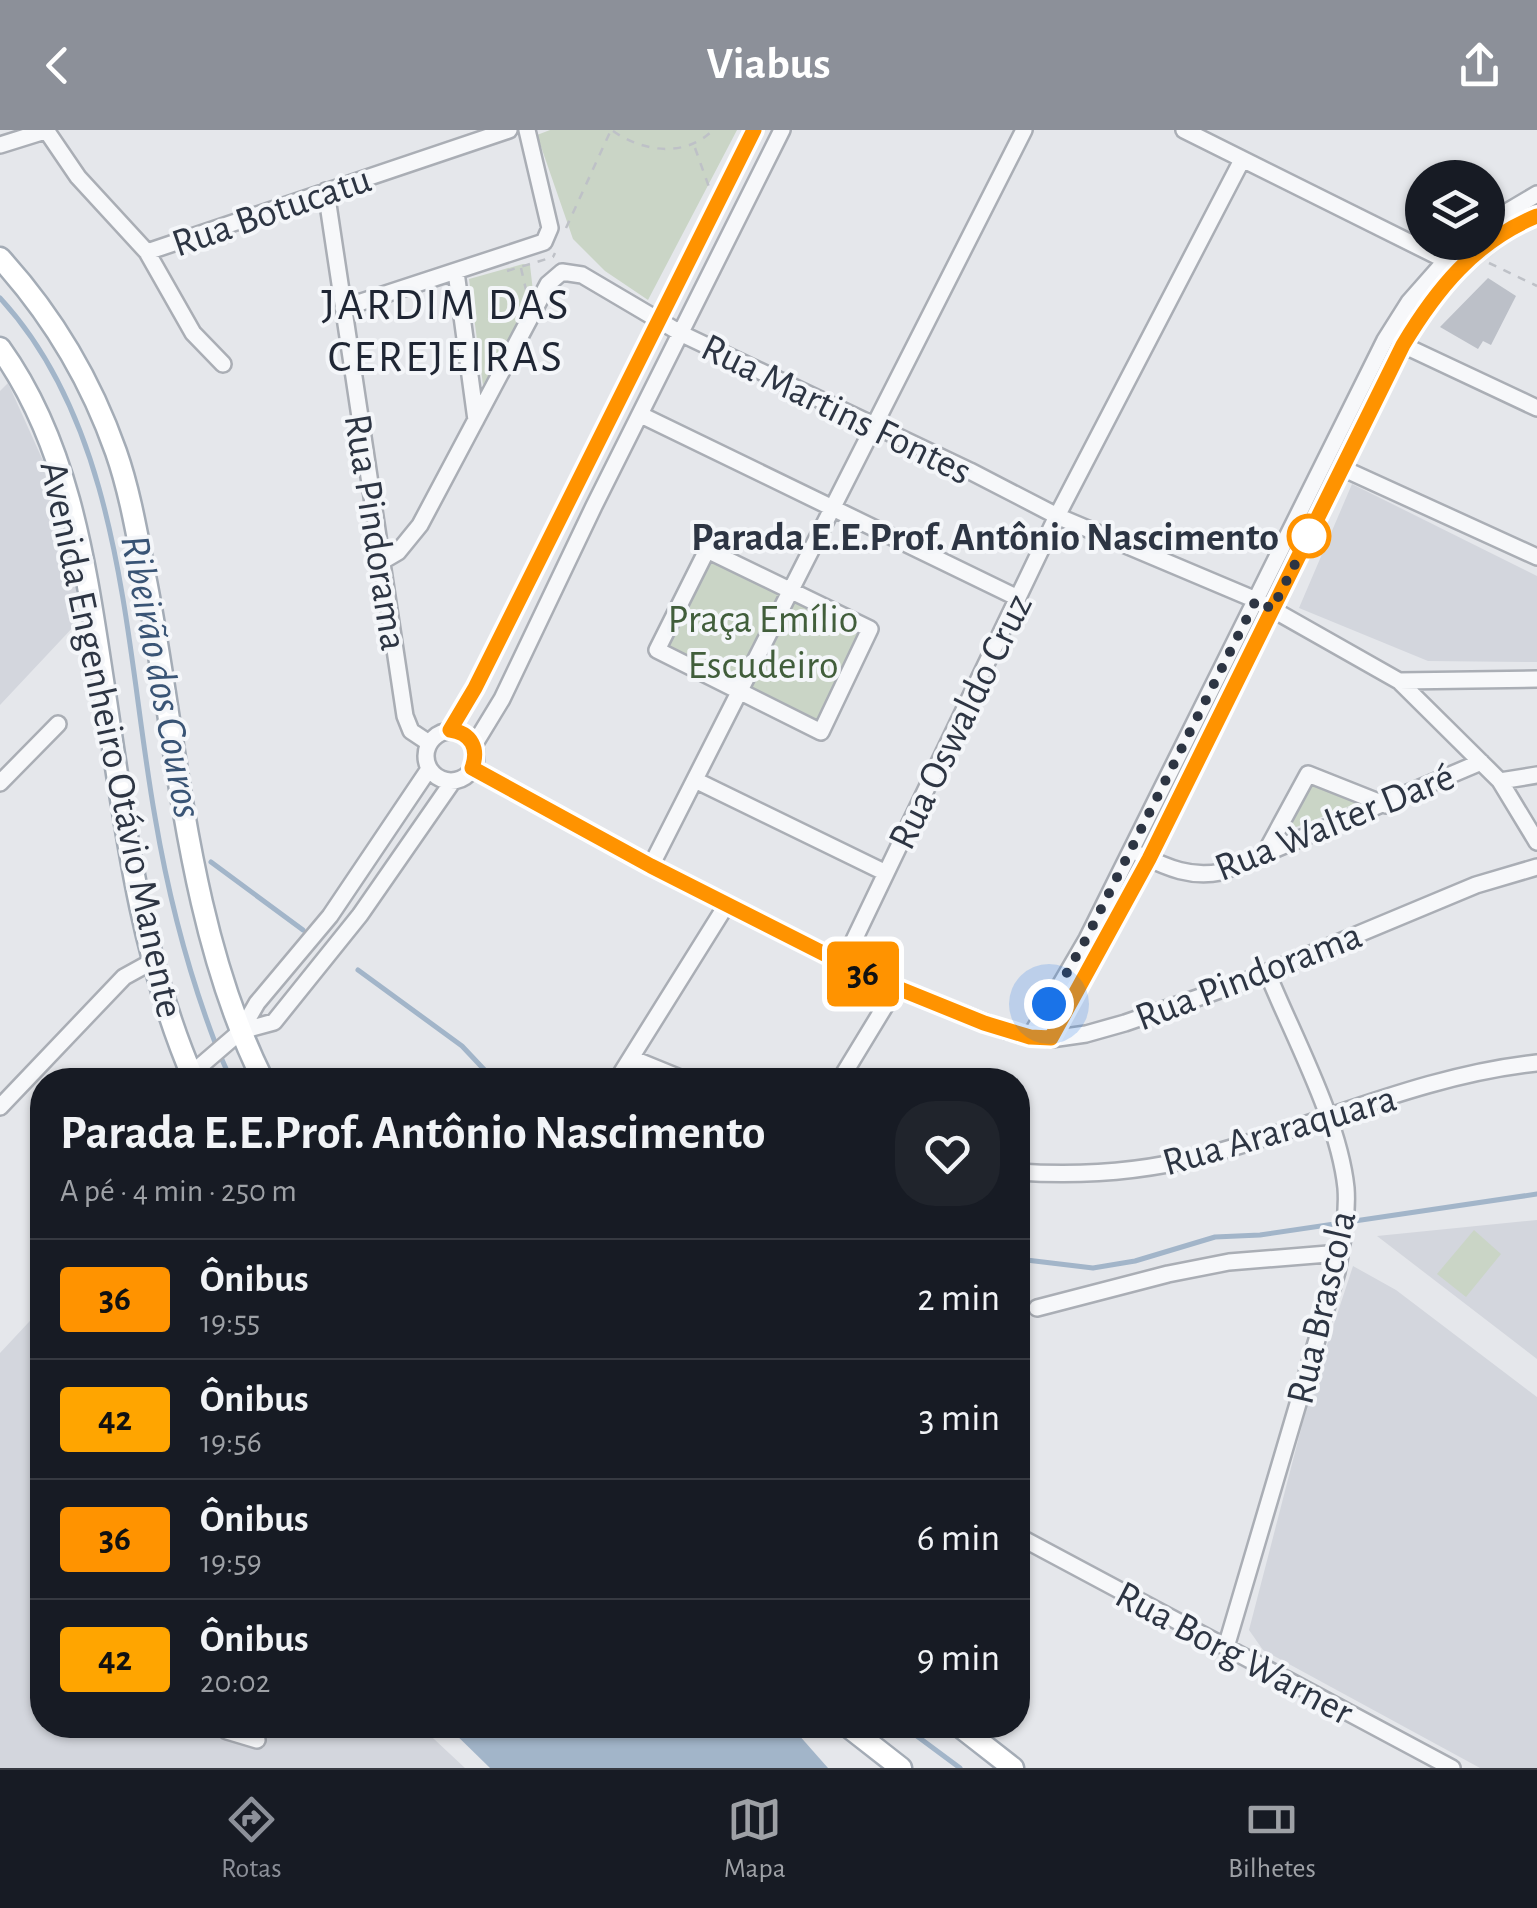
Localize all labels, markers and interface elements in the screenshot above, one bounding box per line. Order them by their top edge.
icon: back [30,38,85,93]
icon: share [1452,38,1507,93]
text: Viabus [706,42,831,87]
street label: Rua Botucatu [167,159,376,265]
map controls [1405,160,1505,260]
button: layers [1405,160,1505,260]
district label: JARDIM DAS CEREJEIRAS [321,283,571,380]
street label: Rua Martins Fontes [695,327,977,492]
street label: Rua Pindorama [337,411,413,653]
street label: Avenida Engenheiro Otávio Manente [32,457,190,1021]
marker: Parada E.E.Prof. Antônio Nascimento [1288,515,1330,557]
place label: Parada E.E.Prof. Antônio Nascimento [691,518,1279,558]
water label: Ribeirão dos Couros [113,532,209,821]
street label: Rua Oswaldo Cruz [882,588,1040,856]
park label: Praça Emílio Escudeiro [667,600,859,686]
street label: Rua Walter Daré [1209,757,1460,889]
street label: Rua Pindorama [1130,915,1367,1038]
line badge: 36 [818,942,908,1006]
text: 36 [847,957,879,992]
your location [1024,979,1074,1029]
street label: Rua Araraquara [1158,1078,1401,1183]
button: heart [895,1101,1000,1206]
text: Parada E.E.Prof. Antônio Nascimento [60,1110,766,1158]
text: A pé · 4 min · 250 m [60,1175,297,1207]
street label: Rua Brascola [1280,1207,1364,1408]
text: Ônibus [200,1261,309,1299]
text: 2 min [917,1280,1000,1318]
text: 36 [99,1282,131,1317]
text: 19:55 [200,1306,260,1338]
text: Ônibus [200,1381,309,1419]
text: 3 min [919,1400,1000,1438]
text: 42 [98,1402,132,1437]
text: 19:56 [200,1426,262,1458]
text: Ônibus [200,1501,309,1539]
text: 6 min [917,1520,1000,1558]
text: 36 [99,1522,131,1557]
text: 19:59 [200,1546,262,1578]
street label: Rua Borg Warner [1109,1574,1360,1733]
text: Ônibus [200,1621,309,1659]
text: 9 min [917,1640,1000,1678]
text: 42 [98,1642,132,1677]
text: 20:02 [200,1666,270,1698]
tab: Rotas [221,1792,282,1886]
tab: Mapa [724,1792,786,1886]
tab: Bilhetes [1228,1792,1316,1886]

